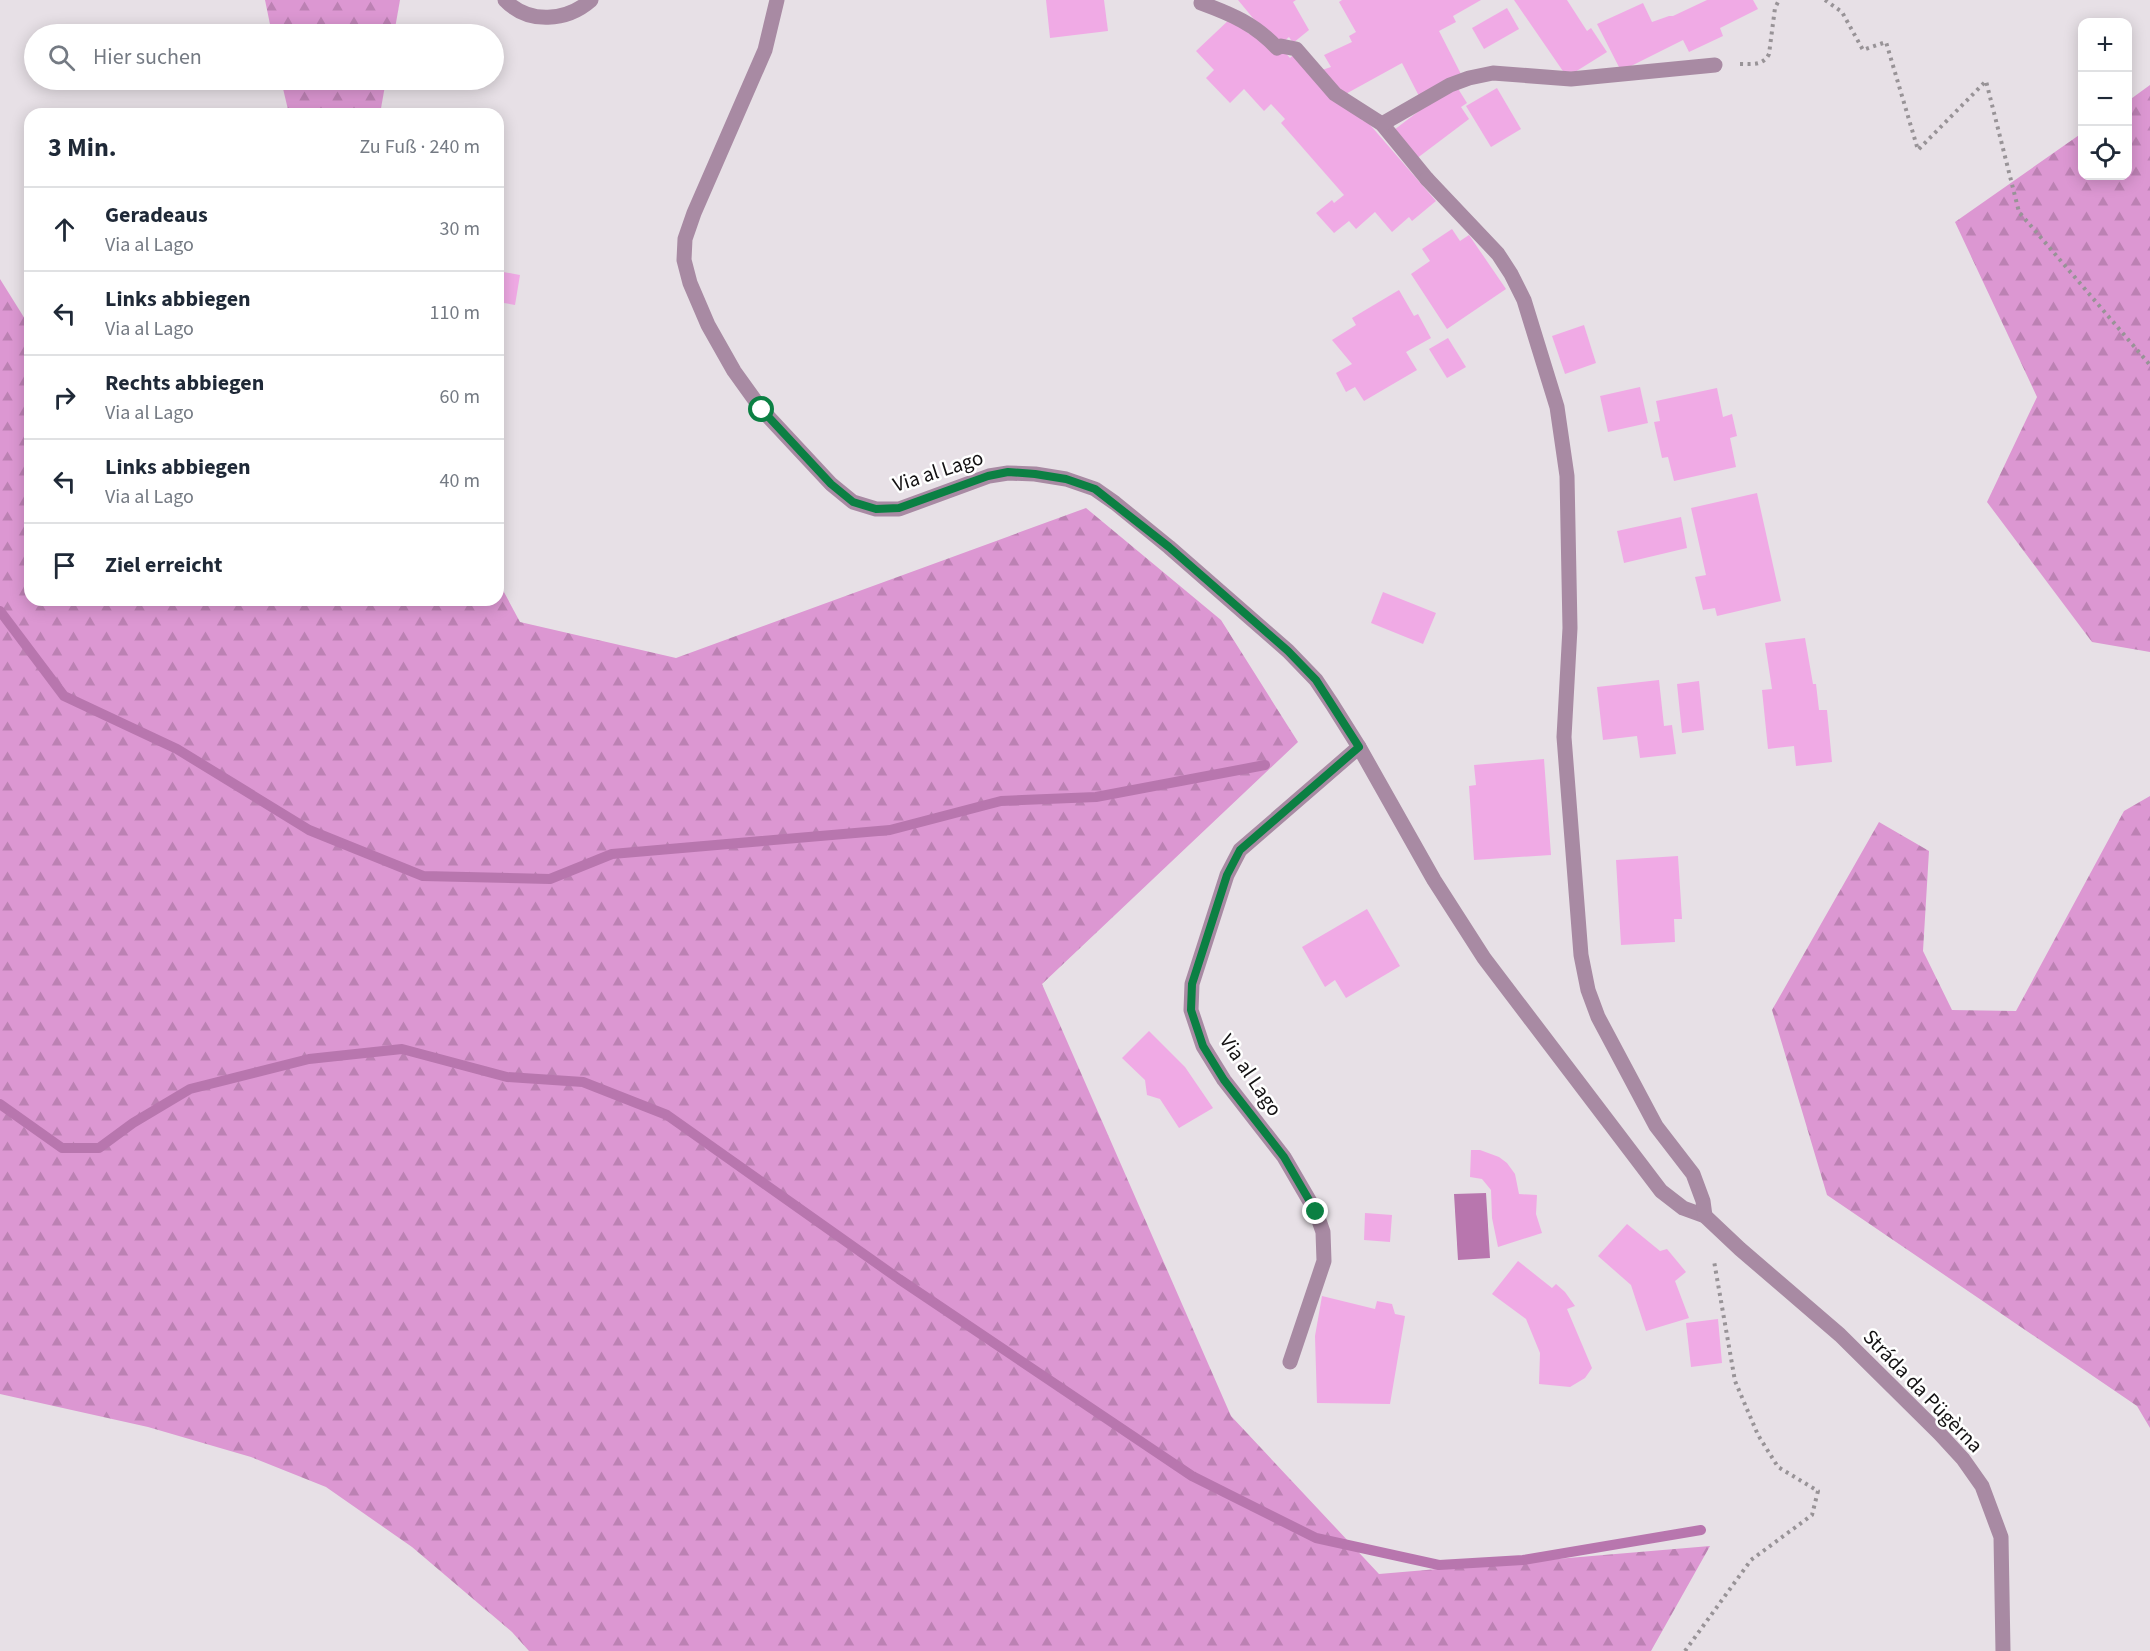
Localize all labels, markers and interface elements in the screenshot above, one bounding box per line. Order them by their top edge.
map controls [2078,18,2132,180]
button: + [2078,18,2132,72]
search box [24,24,504,90]
icon: search [45,41,78,74]
text: Hier suchen [93,41,202,73]
button: − [2078,72,2132,126]
button: locate [2078,126,2132,180]
text: 3 Min. [48,129,117,166]
text: Zu Fuß · 240 m [359,133,480,161]
text: Geradeaus [105,199,208,231]
icon: ahead [48,213,81,246]
text: 30 m [440,215,480,243]
text: Via al Lago [105,231,194,259]
text: Links abbiegen [105,283,251,315]
icon: left [48,297,81,330]
text: 110 m [430,299,480,327]
text: Via al Lago [105,315,194,343]
text: Rechts abbiegen [105,367,264,399]
icon: right [48,381,81,414]
text: 60 m [440,383,480,411]
route start [748,396,774,422]
text: Via al Lago [105,399,194,427]
street label: Via al Lago [889,442,987,500]
text: Links abbiegen [105,451,251,483]
icon: left [48,465,81,498]
text: 40 m [440,467,480,495]
text: Via al Lago [105,483,194,511]
icon: arrive [48,549,81,582]
text: Ziel erreicht [105,549,223,581]
street label: Via al Lago [1212,1028,1290,1122]
route end [1302,1198,1328,1224]
street label: Stráda da Pügèrna [1856,1323,1990,1459]

